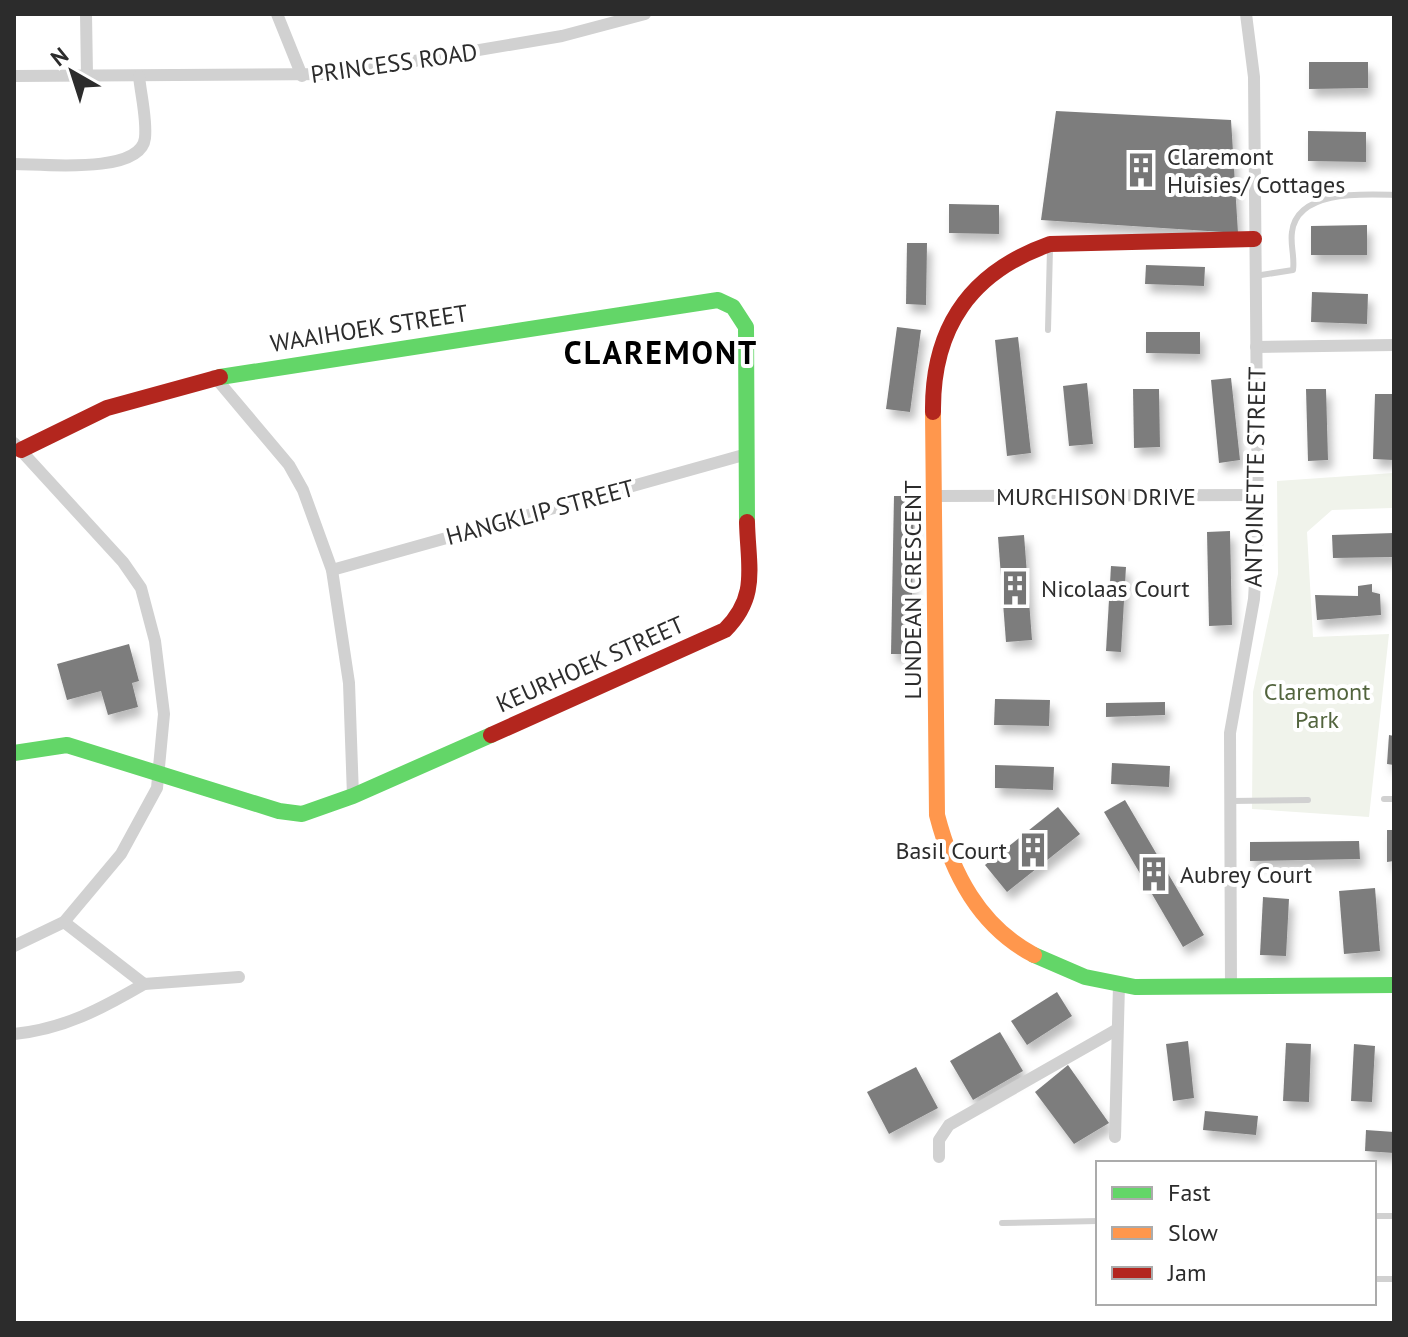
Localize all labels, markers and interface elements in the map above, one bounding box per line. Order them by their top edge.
north arrow [32,32,112,112]
street label: PRINCESS ROAD [309,36,479,90]
text: N [45,41,74,72]
place label: Claremont Huisies/ Cottages [1167,141,1345,200]
building icon: Claremont Huisies/ Cottages [1122,151,1160,189]
street label: WAAIHOEK STREET [268,297,470,359]
district label: CLAREMONT [564,331,758,373]
street label: ANTOINETTE STREET [1238,366,1272,588]
street label: HANGKLIP STREET [443,472,637,552]
street label: LUNDEAN CRESCENT [897,481,928,700]
street label: MURCHISON DRIVE [996,481,1196,512]
building icon: Nicolaas Court [996,569,1034,607]
place label: Nicolaas Court [1041,573,1190,604]
street label: KEURHOEK STREET [491,609,689,719]
park label: Claremont Park [1264,676,1370,735]
building icon: Basil Court [1014,831,1052,869]
place label: Basil Court [895,835,1007,866]
building icon: Aubrey Court [1135,855,1173,893]
place label: Aubrey Court [1180,859,1312,890]
legend [1096,1161,1376,1305]
text: Fast [1168,1177,1211,1208]
text: Slow [1168,1217,1218,1248]
text: Jam [1167,1257,1206,1288]

